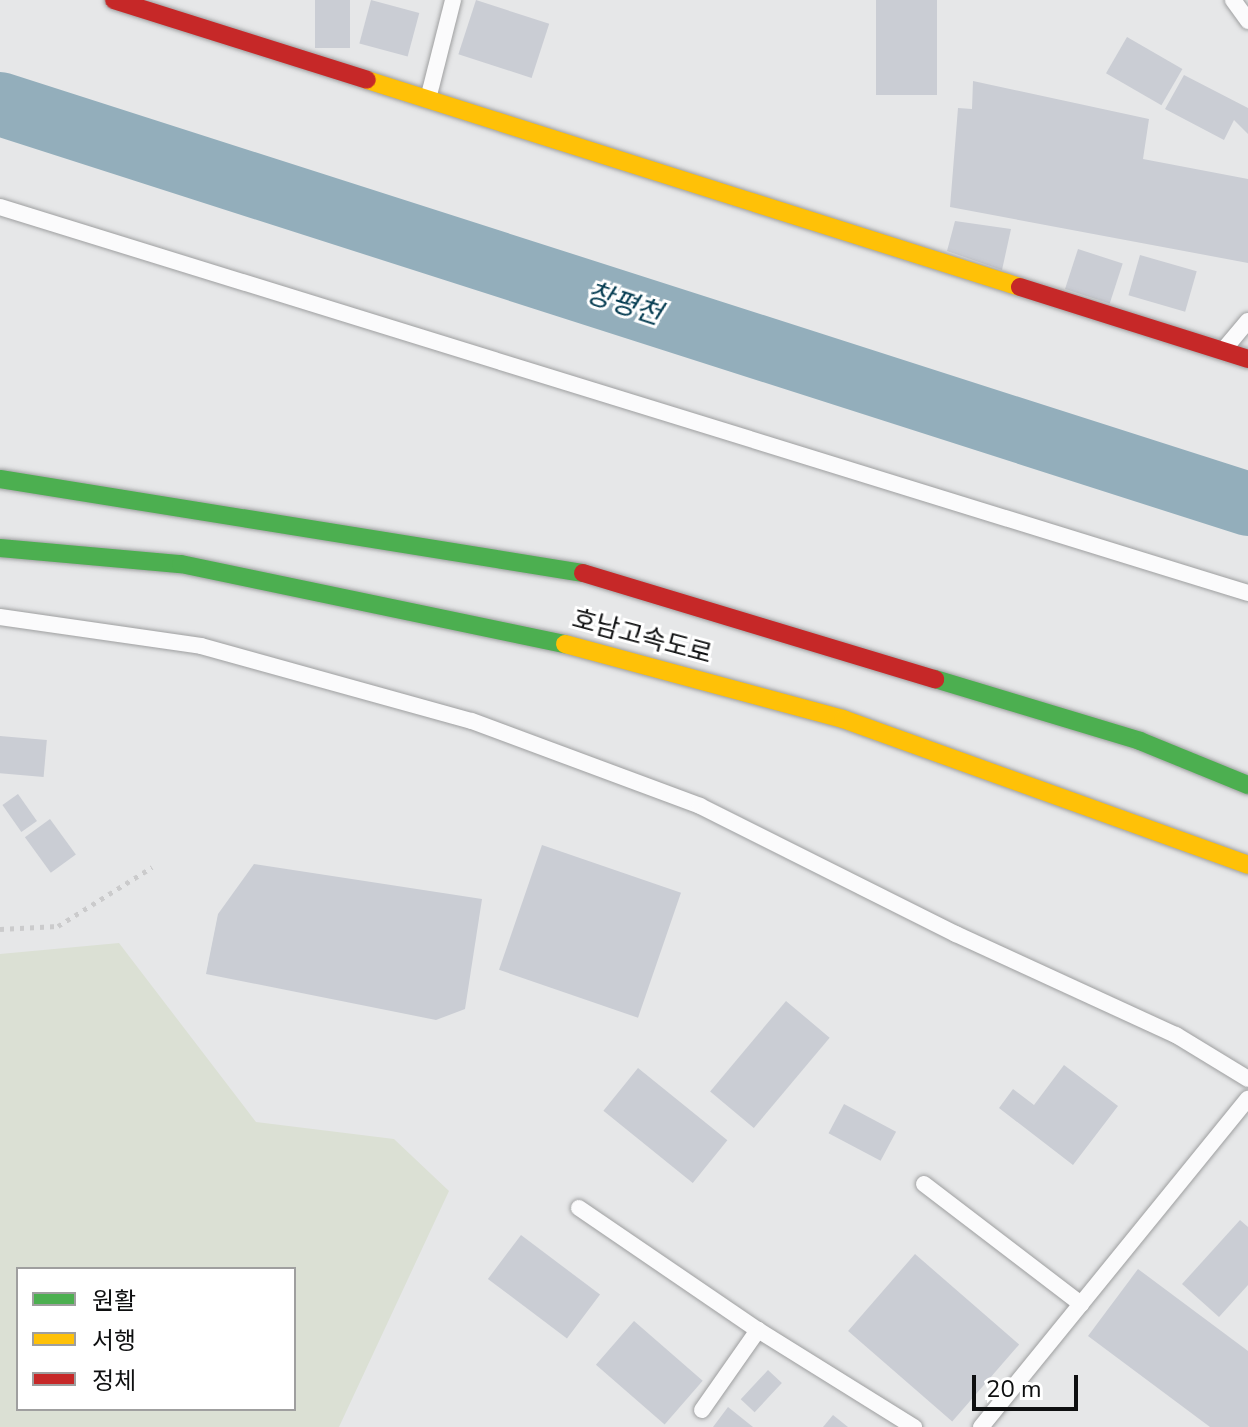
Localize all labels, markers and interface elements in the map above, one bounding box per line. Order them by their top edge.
water label: 창평천 [582,276,666,332]
street label: 호남고속도로 [569,603,715,671]
legend [16,1267,296,1411]
text: 원활 [92,1285,136,1317]
text: 서행 [92,1325,136,1357]
scale bar [976,1359,1082,1409]
text: 정체 [92,1365,136,1397]
text: 20 m [986,1373,1042,1405]

